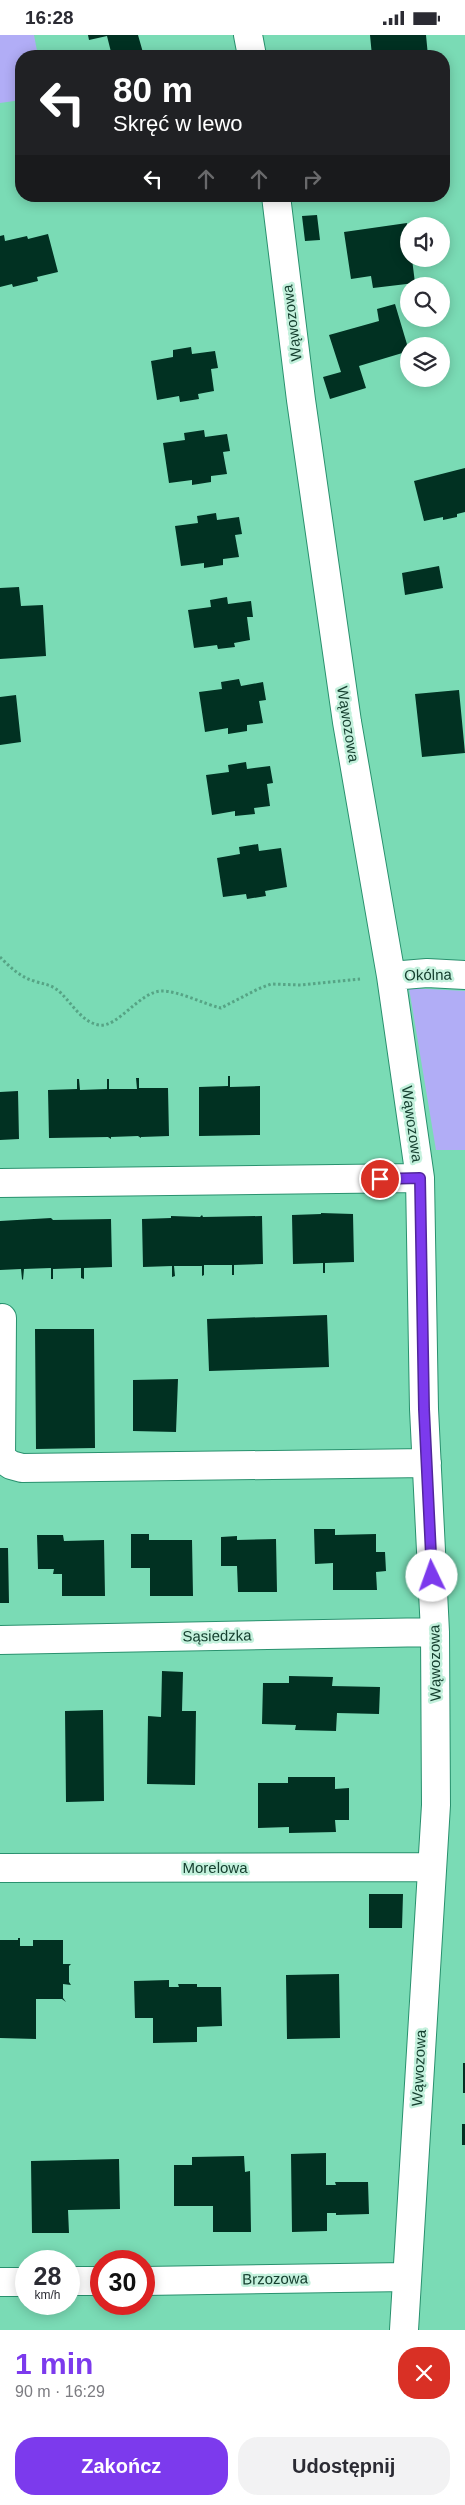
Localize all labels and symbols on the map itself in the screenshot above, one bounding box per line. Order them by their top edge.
street label: Wąwozowa [278,283,305,362]
street label: Wąwozowa [334,685,363,764]
street label: Okólna [404,966,453,983]
street label: Wąwozowa [399,1085,426,1164]
pin [359,1158,401,1200]
position arrow [405,1549,457,1601]
street label: Wąwozowa [425,1624,444,1702]
street label: Sąsiedzka [182,1626,252,1645]
street label: Morelowa [182,1859,248,1876]
street label: Wąwozowa [408,2029,429,2107]
speed limit sign: 30 [90,2250,155,2315]
street label: Brzozowa [242,2269,309,2288]

